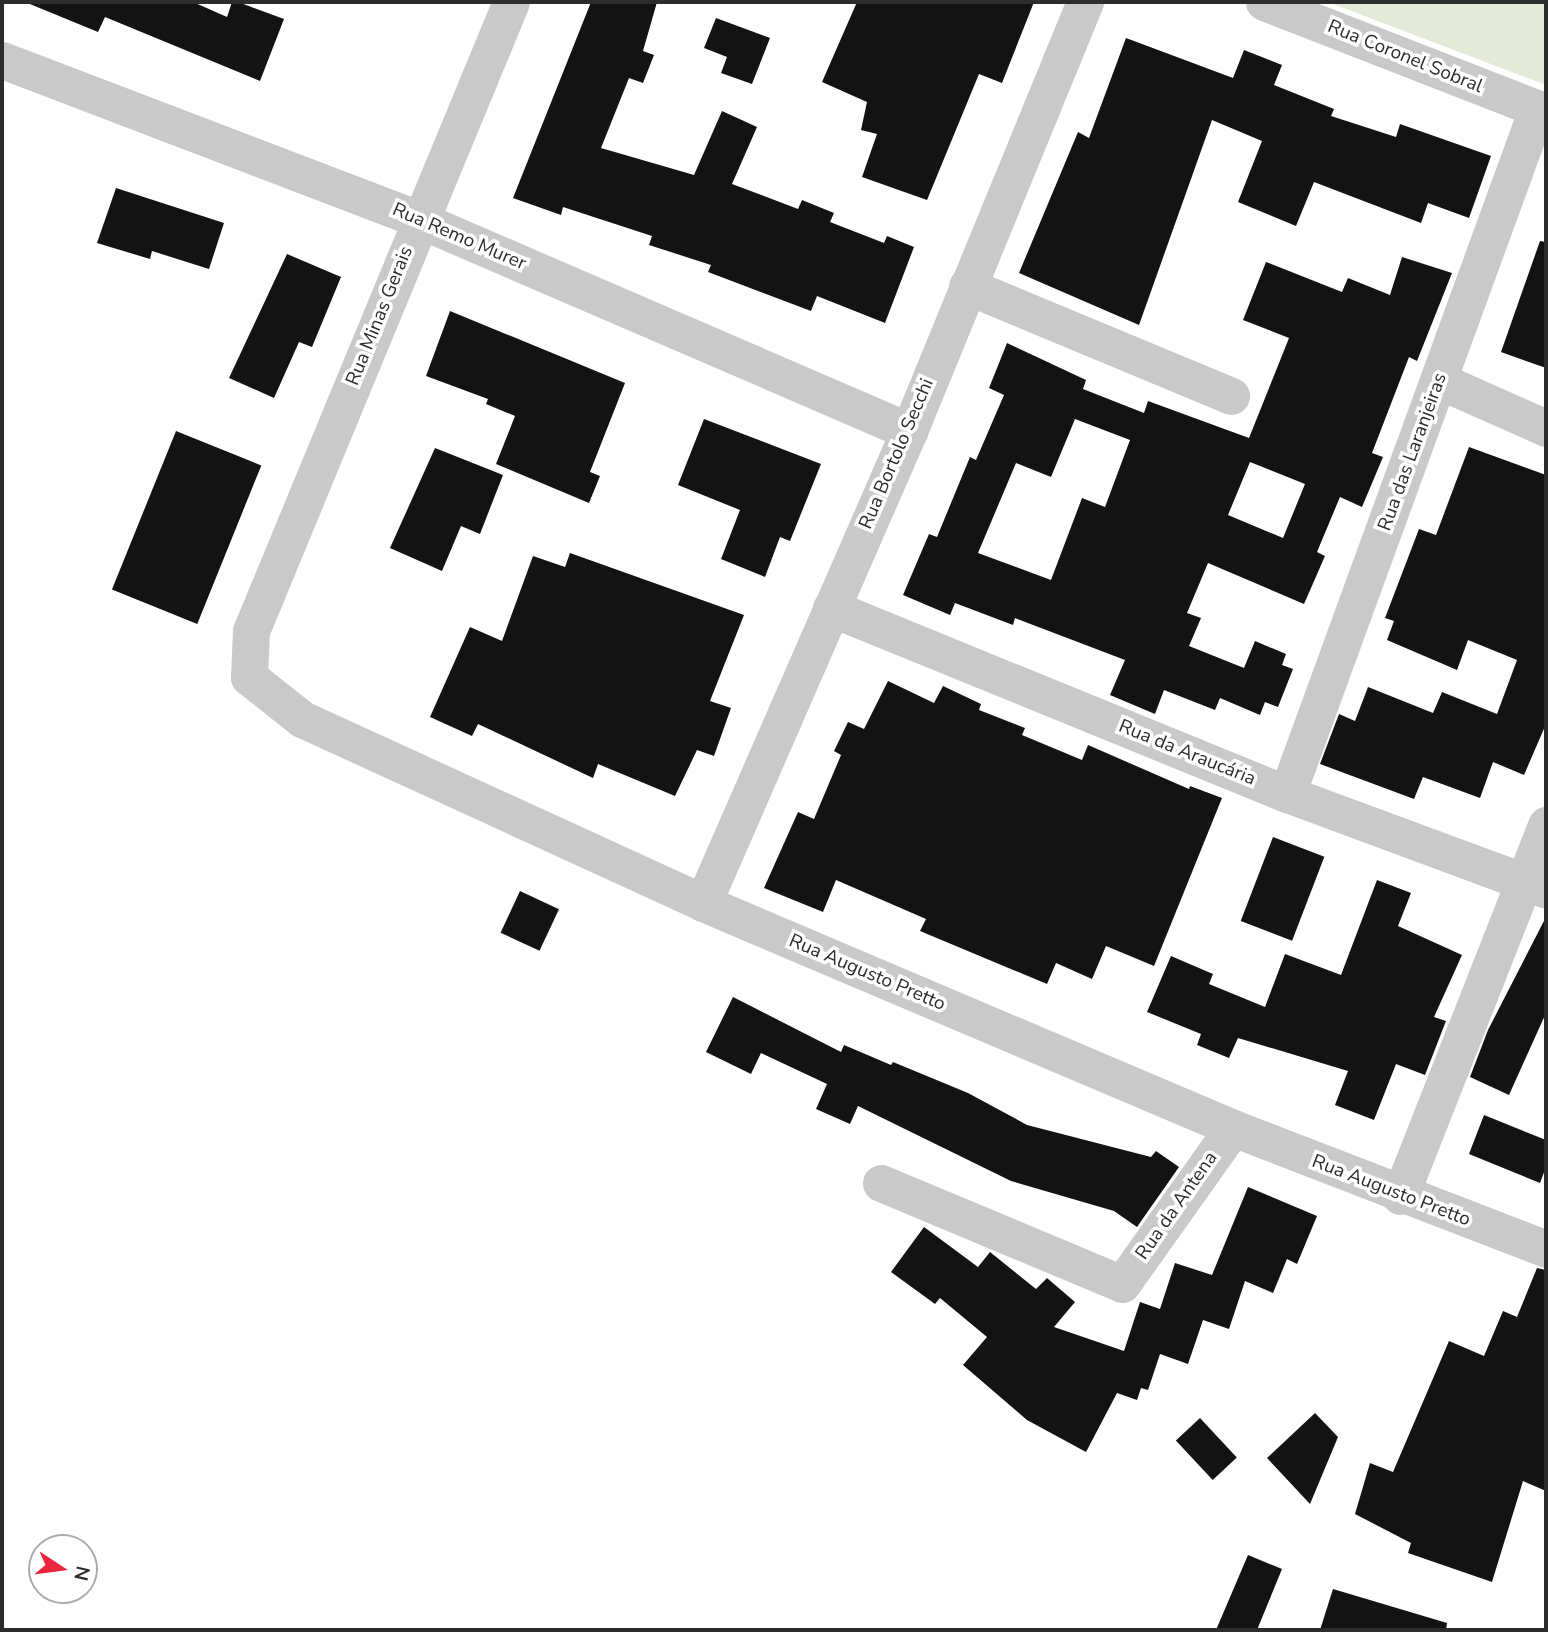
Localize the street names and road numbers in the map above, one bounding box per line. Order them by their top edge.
street label: Rua Coronel Sobral [1324,15,1486,99]
street label: Rua Remo Murer [389,199,529,275]
street label: Rua Minas Gerais [342,243,418,389]
street label: Rua das Laranjeiras [1374,370,1452,534]
street label: Rua Bortolo Secchi [855,375,939,533]
street label: Rua da Araucária [1115,715,1259,791]
street label: Rua Augusto Pretto [785,930,949,1016]
street label: Rua da Antena [1131,1148,1223,1264]
street label: Rua Augusto Pretto [1309,1150,1473,1232]

